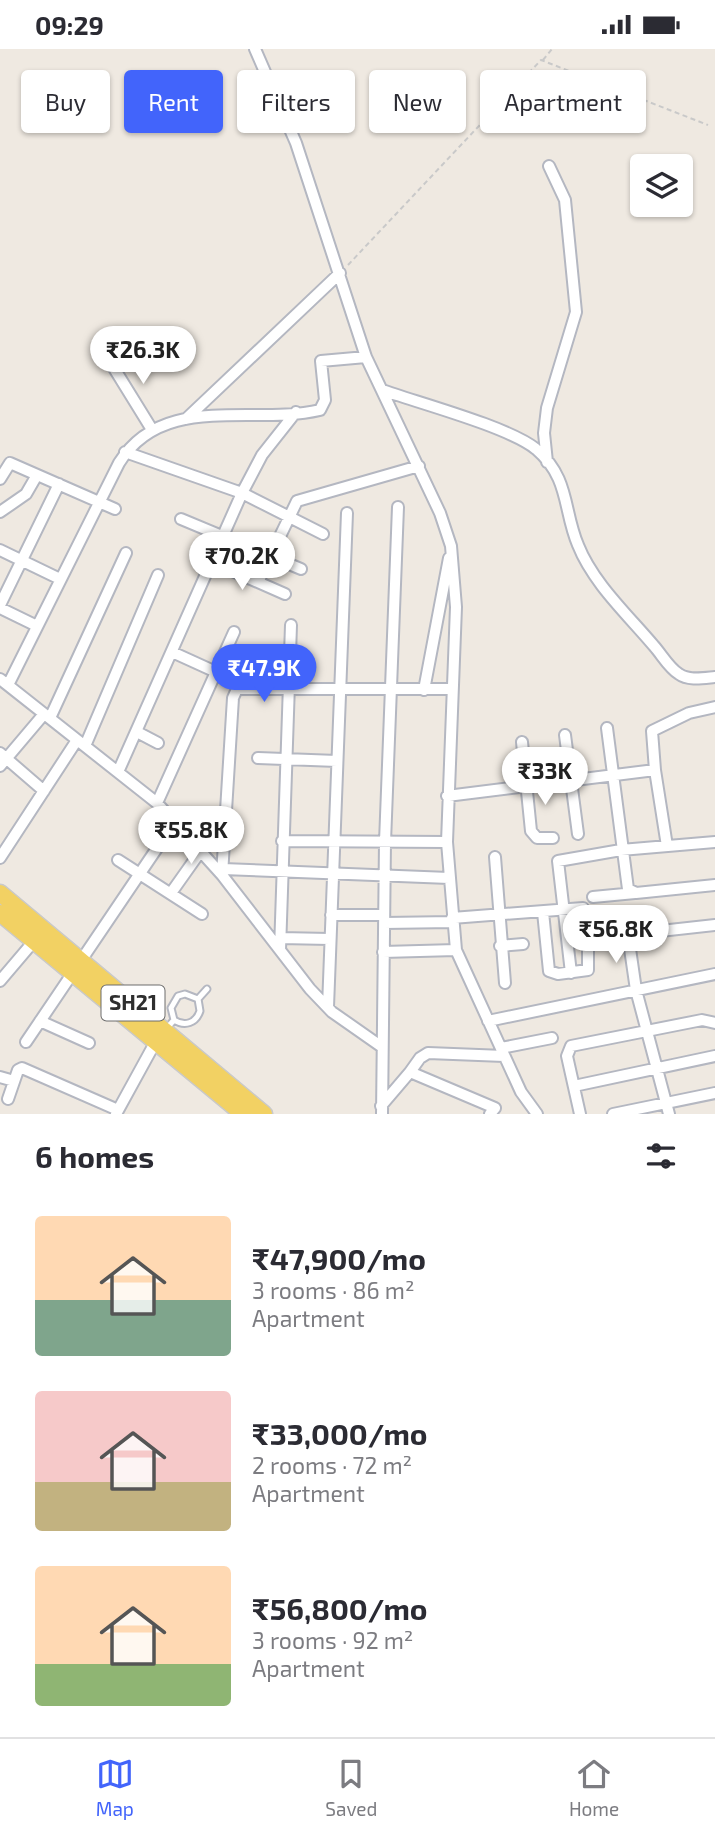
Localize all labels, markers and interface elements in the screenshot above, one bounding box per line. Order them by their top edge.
text: 09:29 [35,9,104,40]
chip: Buy [21,70,110,133]
chip: Rent [124,70,223,133]
chip: Filters [237,70,355,133]
chip: New [369,70,466,133]
chip: Apartment [480,70,646,133]
map controls [630,154,693,217]
button: layers [630,154,693,217]
pin: ₹26.3K [86,327,200,386]
text: ₹26.3K [106,335,180,363]
pin: ₹70.2K [185,533,299,592]
text: ₹70.2K [205,541,279,569]
pin: ₹47.9K [207,645,321,704]
text: ₹47.9K [227,653,301,681]
pin: ₹33K [504,747,586,807]
text: ₹33K [518,756,572,784]
pin: ₹55.8K [134,807,248,866]
text: ₹55.8K [154,815,228,843]
pin: ₹56.8K [559,905,673,965]
text: ₹56.8K [579,914,653,942]
road number: SH21 [102,985,164,1021]
icon: filters [642,1137,680,1175]
text: 6 homes [35,1138,154,1174]
text: ₹47,900/mo [252,1240,426,1276]
icon: home [91,1244,175,1328]
text: 3 rooms · 86 m² [252,1276,414,1304]
text: Apartment [252,1304,365,1332]
text: ₹33,000/mo [252,1415,428,1451]
icon: home [91,1419,175,1503]
text: 2 rooms · 72 m² [252,1451,412,1479]
text: Apartment [252,1479,365,1507]
text: ₹56,800/mo [252,1590,428,1626]
icon: home [91,1594,175,1678]
text: 3 rooms · 92 m² [252,1626,413,1654]
text: Apartment [252,1654,365,1682]
tab: Map [96,1755,134,1820]
tab: Saved [325,1755,377,1820]
tab: Home [569,1755,619,1820]

